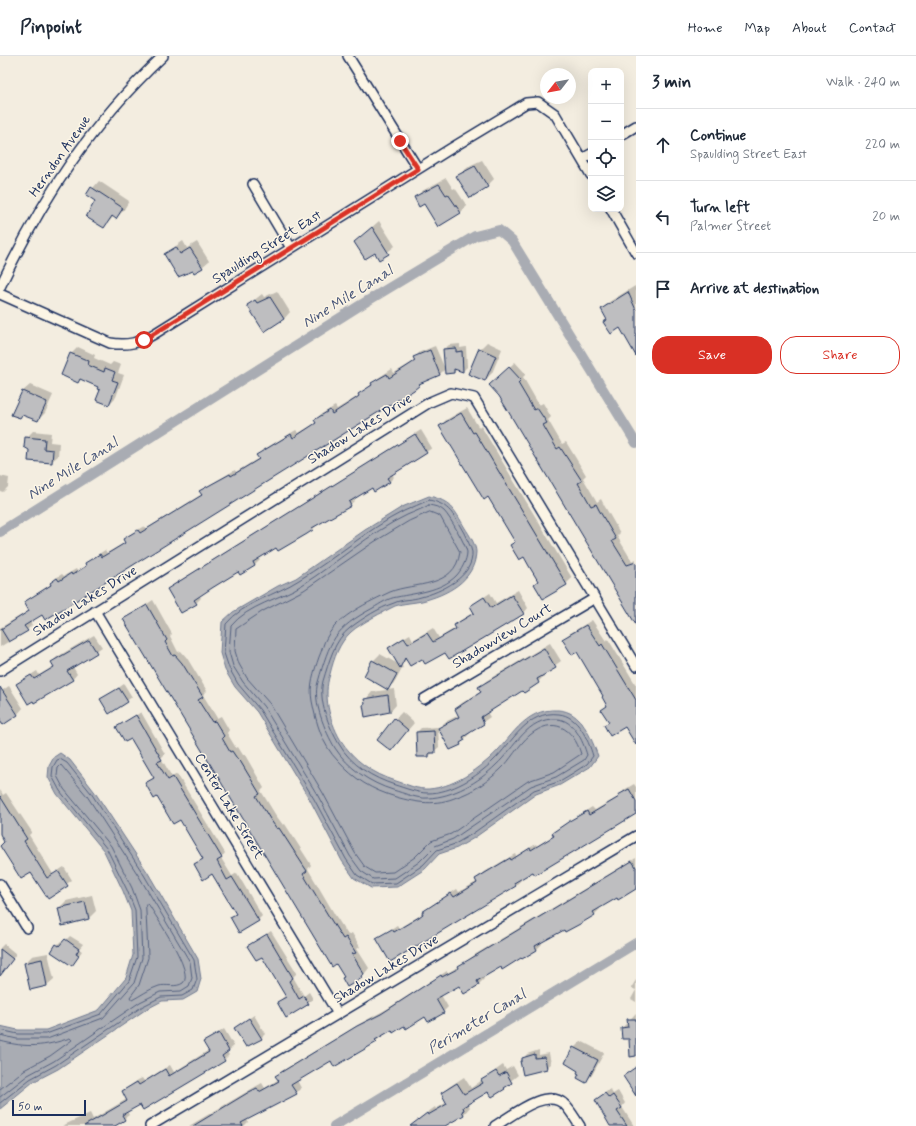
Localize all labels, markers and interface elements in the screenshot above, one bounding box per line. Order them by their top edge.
text: Pinpoint [20,15,82,40]
text: Home [688,19,722,37]
text: Map [744,19,770,37]
text: About [792,19,827,37]
text: Contact [849,19,896,37]
north arrow [540,68,576,104]
map controls [588,68,624,212]
button: + [588,68,624,104]
text: 3 min [652,71,691,93]
text: Walk · 240 m [826,74,900,91]
button: − [588,104,624,140]
street label: Herndon Avenue [25,111,95,201]
text: Continue [690,126,746,146]
route end [391,132,409,150]
icon: ahead [652,134,674,156]
text: 220 m [865,136,900,153]
button: locate [588,140,624,176]
text: Spaulding Street East [690,146,807,163]
button: layers [588,176,624,212]
text: Turn left [690,198,750,218]
street label: Spaulding Street East [209,206,326,289]
icon: left [652,206,674,228]
text: 20 m [872,208,900,225]
text: Palmer Street [690,218,771,235]
water label: Nine Mile Canal [299,260,398,333]
icon: arrive [652,278,674,300]
text: Arrive at destination [690,279,819,299]
route start [135,331,153,349]
button: Save [652,336,772,374]
button: Share [780,336,900,374]
street label: Shadow Lakes Drive [304,390,416,468]
water label: Nine Mile Canal [24,432,123,505]
street label: Shadow Lakes Drive [29,562,141,640]
street label: Shadowview Court [449,599,555,673]
street label: Center Lake Street [190,750,268,863]
street label: Shadow Lakes Drive [330,930,442,1008]
water label: Perimeter Canal [424,984,531,1059]
scale bar [12,1098,86,1117]
text: 50 m [18,1100,43,1114]

